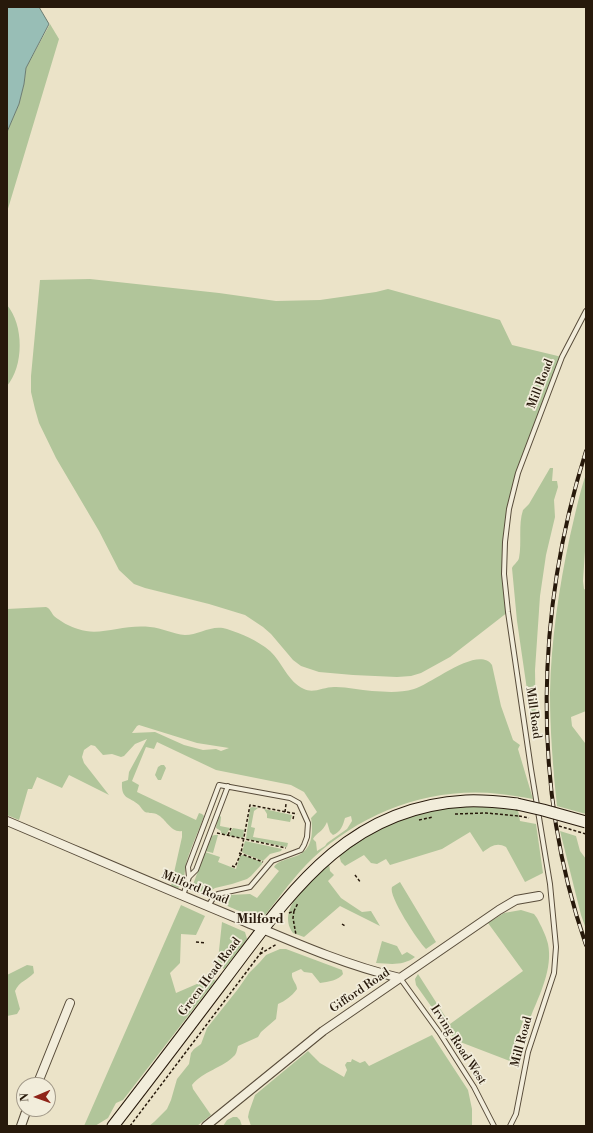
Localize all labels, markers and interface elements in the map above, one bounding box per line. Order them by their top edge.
street label: Mill Road [525,357,557,411]
street label: Mill Road [522,686,544,740]
street label: Milford Road [159,868,231,908]
district label: Milford [236,912,284,928]
street label: Green Head Road [176,935,244,1019]
street label: Gifford Road [327,966,393,1016]
street label: Irving Road West [427,1002,489,1088]
street label: Mill Road [508,1015,536,1069]
north arrow [16,1077,56,1117]
text: N [18,1093,32,1102]

